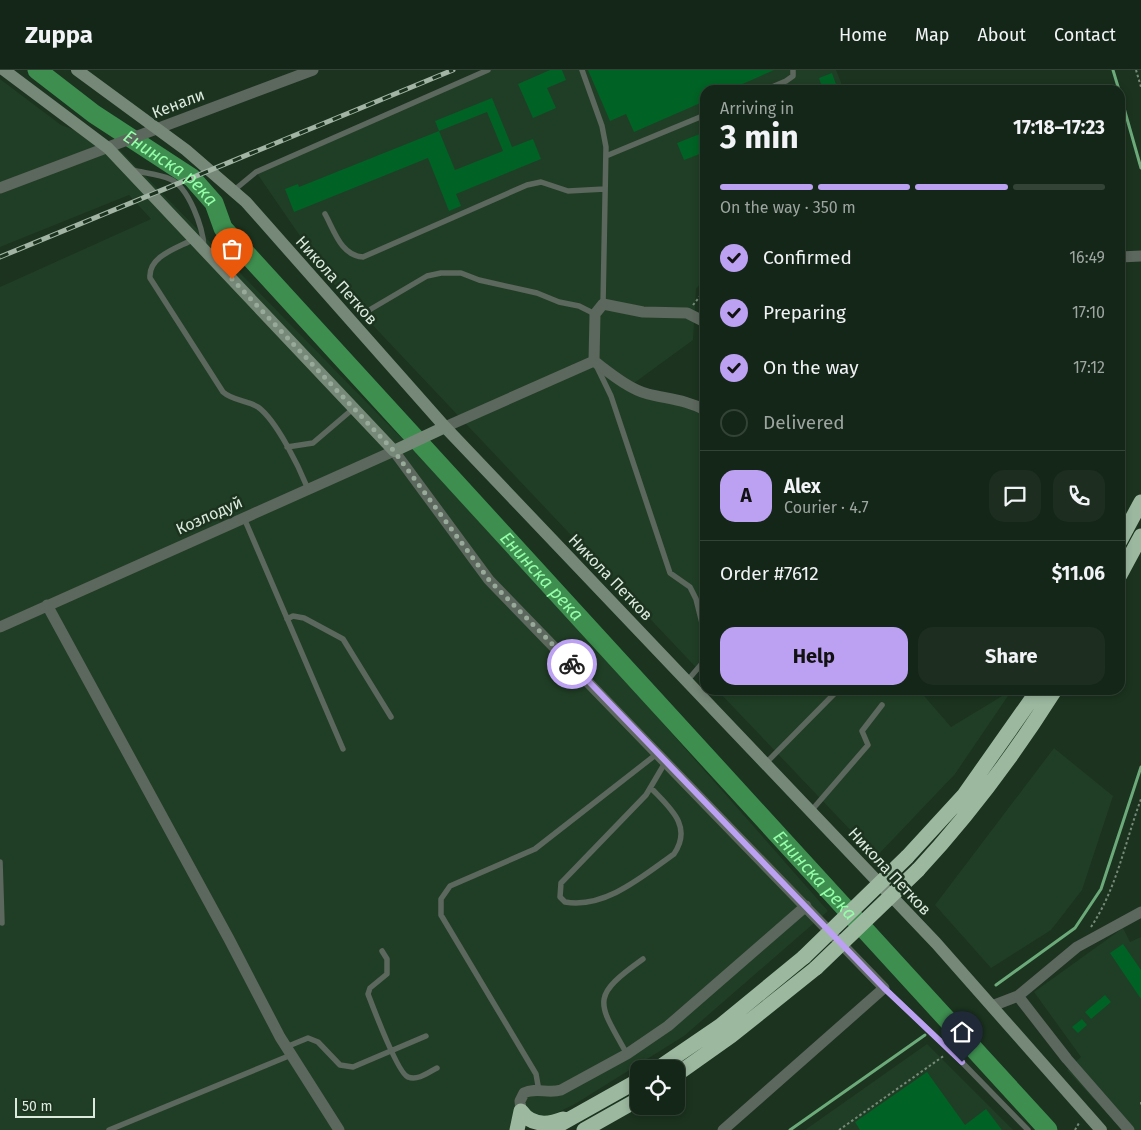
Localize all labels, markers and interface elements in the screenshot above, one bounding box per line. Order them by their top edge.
text: Zuppa [25,21,93,49]
text: Home [839,24,887,46]
text: Map [915,24,949,46]
text: About [977,24,1026,46]
text: Contact [1054,24,1116,46]
street label: Кенали [149,85,207,122]
text: Arriving in [720,99,794,118]
text: 17:18–17:23 [1013,116,1105,139]
text: 3 min [720,118,799,156]
water label: Енинска река [119,125,222,210]
text: On the way · 350 m [720,198,856,217]
pin [211,228,253,279]
street label: Никола Петков [292,232,381,329]
icon: bag [218,235,246,263]
icon: check [720,244,748,272]
text: Confirmed [763,246,852,269]
text: 16:49 [1069,248,1105,267]
icon: check [720,299,748,327]
text: Preparing [763,301,846,324]
text: 17:10 [1072,303,1105,322]
icon: check [720,354,748,382]
text: On the way [763,356,859,379]
text: 17:12 [1073,358,1105,377]
text: Delivered [763,411,845,434]
button: chat [989,470,1041,522]
button: phone [1053,470,1105,522]
text: Alex [784,475,821,498]
text: A [740,484,752,507]
street label: Козлодуй [173,492,245,539]
text: Courier · 4.7 [784,498,869,517]
water label: Енинска река [495,527,588,626]
street label: Никола Петков [565,530,657,625]
text: Order #7612 [720,562,819,585]
text: $11.06 [1052,562,1105,585]
button: Help [720,627,908,685]
button: Share [918,627,1105,685]
courier [547,639,597,689]
icon: bike [558,650,586,678]
street label: Никола Петков [844,824,935,919]
water label: Енинска река [769,826,861,924]
pin [941,1011,983,1062]
icon: home [948,1018,976,1046]
map controls [630,1060,685,1115]
button: locate [630,1060,685,1115]
scale bar [15,1095,95,1118]
text: 50 m [22,1098,53,1115]

